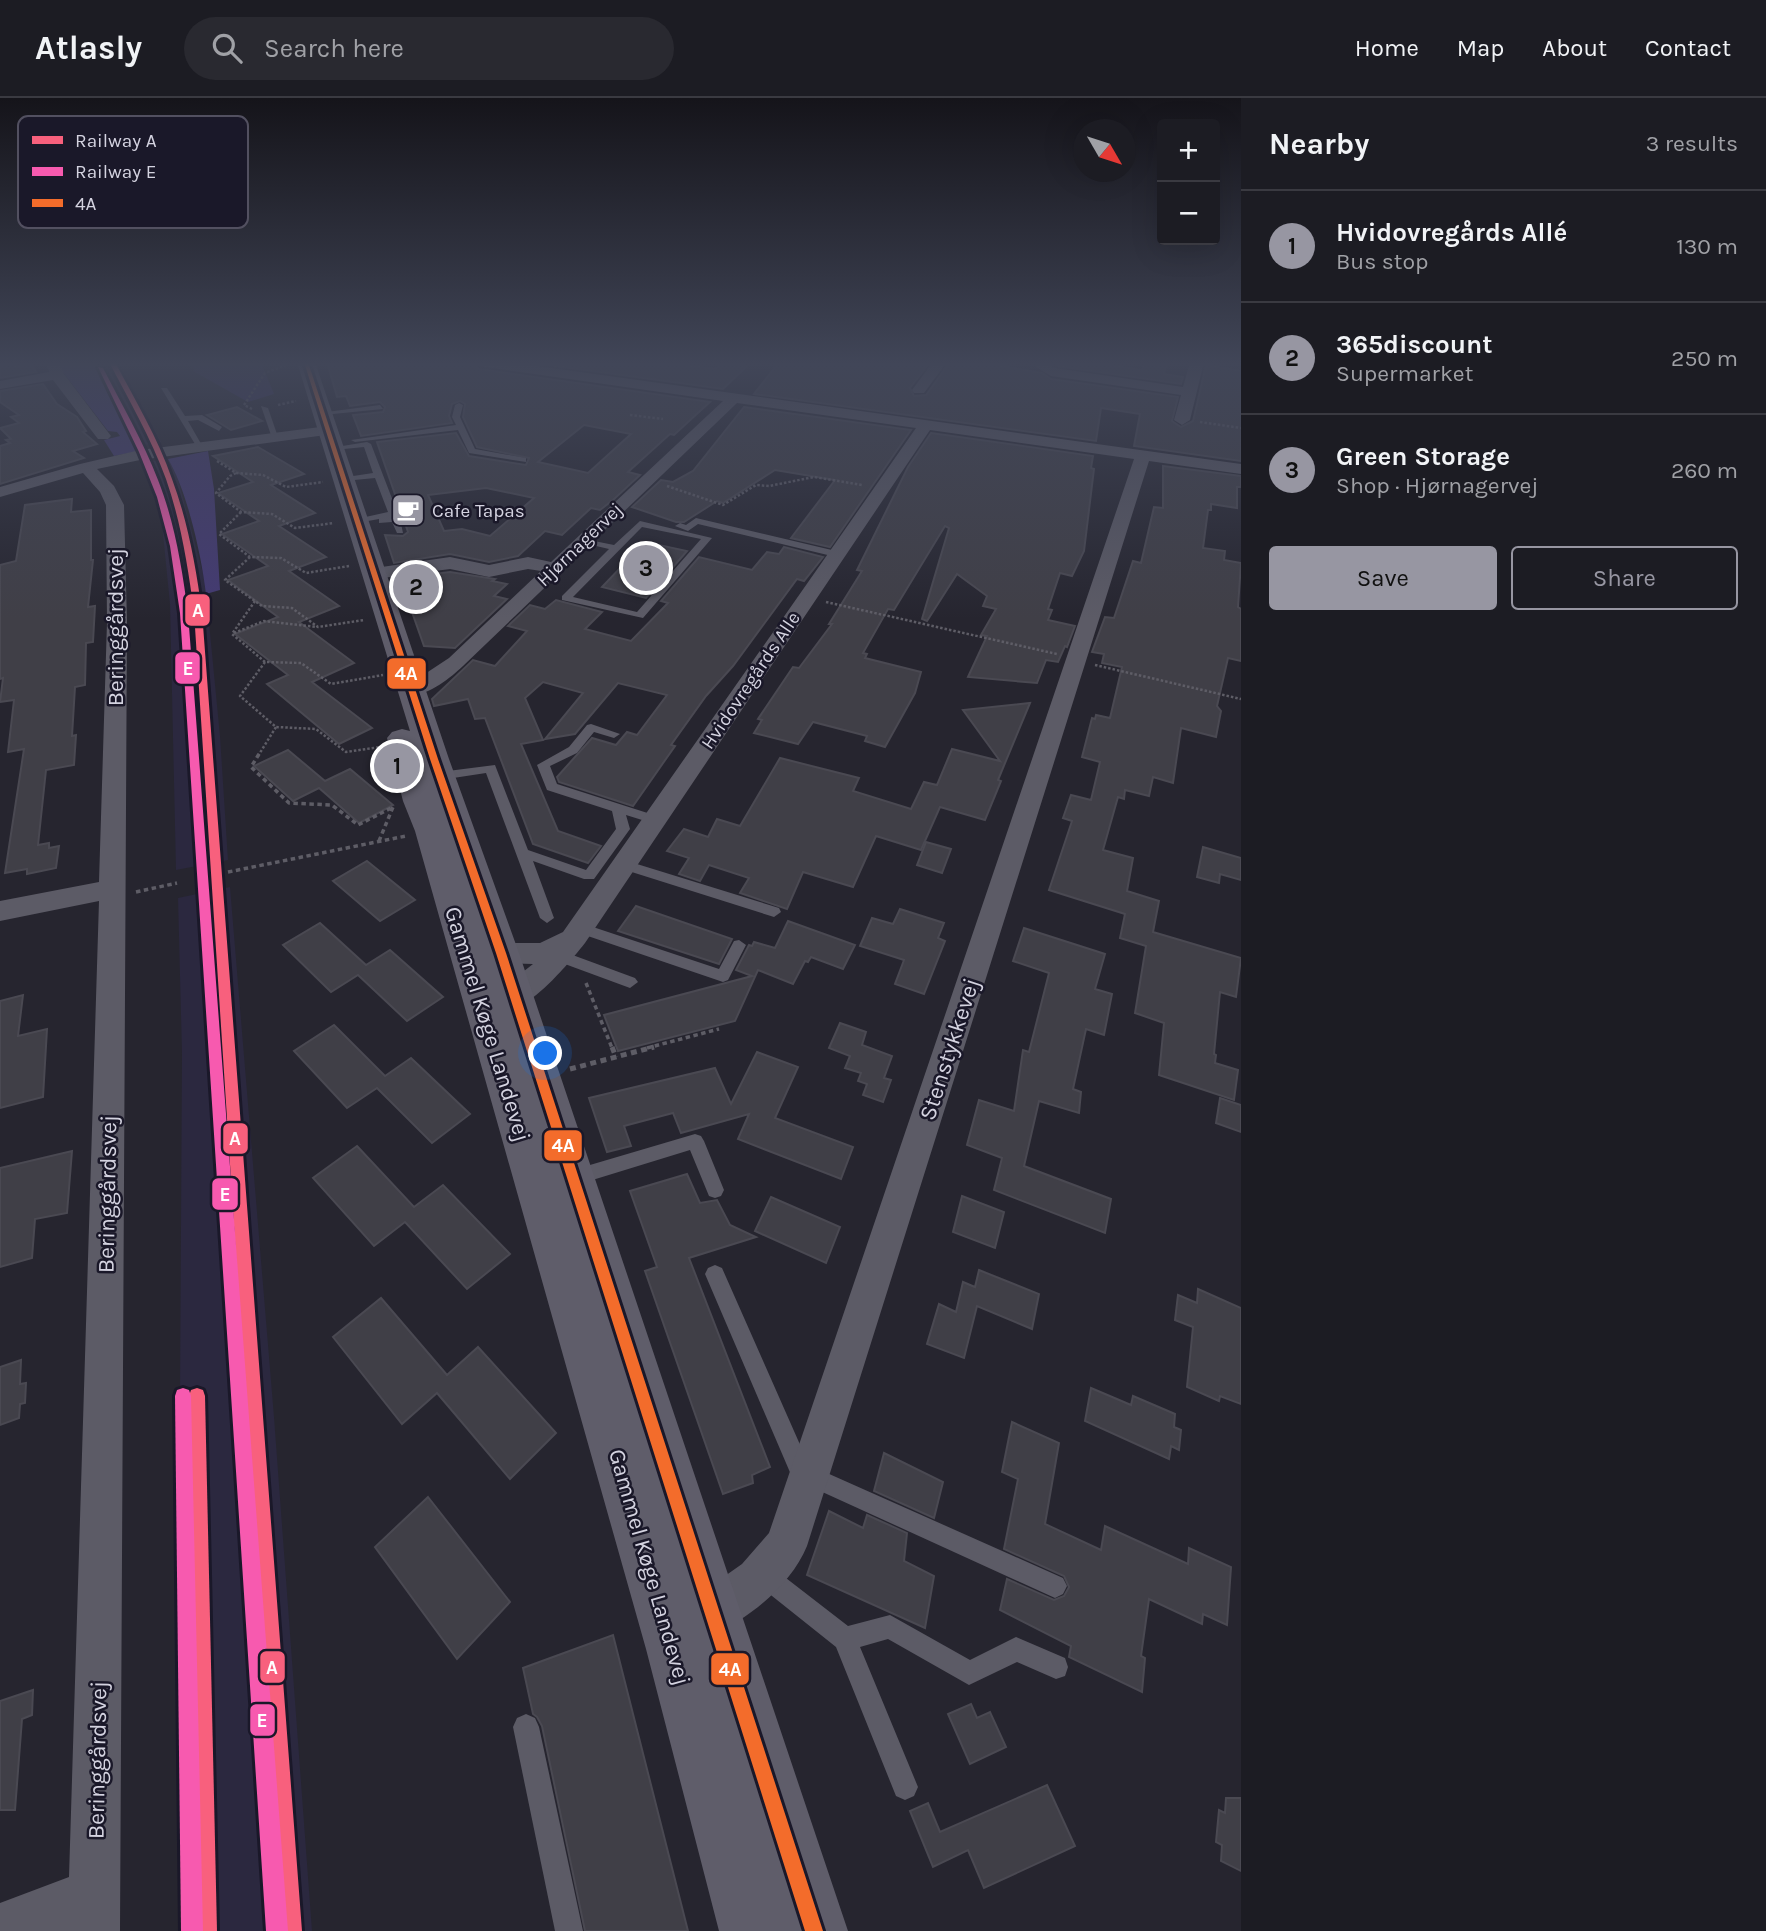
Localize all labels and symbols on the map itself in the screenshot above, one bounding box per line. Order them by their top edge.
legend [18,116,248,228]
north arrow [1073,119,1136,182]
text: Railway A [75,130,157,152]
text: Railway E [75,161,156,183]
text: 4A [75,193,97,215]
cafe icon: Cafe Tapas [389,491,427,529]
street label: Hjørnagervej [532,498,627,591]
place label: Cafe Tapas [432,500,525,522]
pin: 3 [623,542,669,594]
street label: Beringgårdsvej [102,548,129,706]
pin: 2 [393,561,439,613]
line badge: A [184,593,211,627]
text: A [192,600,204,622]
street label: Hvidovregårds Alle [697,608,805,753]
line badge: E [174,651,201,685]
line badge: 4A [386,657,427,690]
text: E [182,658,194,680]
text: 4A [394,663,418,685]
pin: 1 [374,740,420,792]
street label: Gammel Køge Landevej [439,903,536,1145]
street label: Stenstykkevej [914,975,985,1124]
your location [528,1036,562,1070]
street label: Beringgårdsvej [93,1115,122,1273]
line badge: A [222,1122,249,1155]
text: A [229,1128,241,1150]
line badge: 4A [543,1129,583,1162]
text: 4A [551,1135,575,1157]
line badge: E [211,1177,239,1211]
text: E [219,1184,231,1206]
street label: Gammel Køge Landevej [603,1446,696,1688]
line badge: A [259,1650,286,1684]
line badge: 4A [710,1652,750,1686]
text: A [266,1657,278,1679]
text: 4A [718,1659,742,1681]
street label: Beringgårdsvej [83,1681,112,1839]
line badge: E [249,1703,276,1737]
text: E [256,1710,268,1732]

